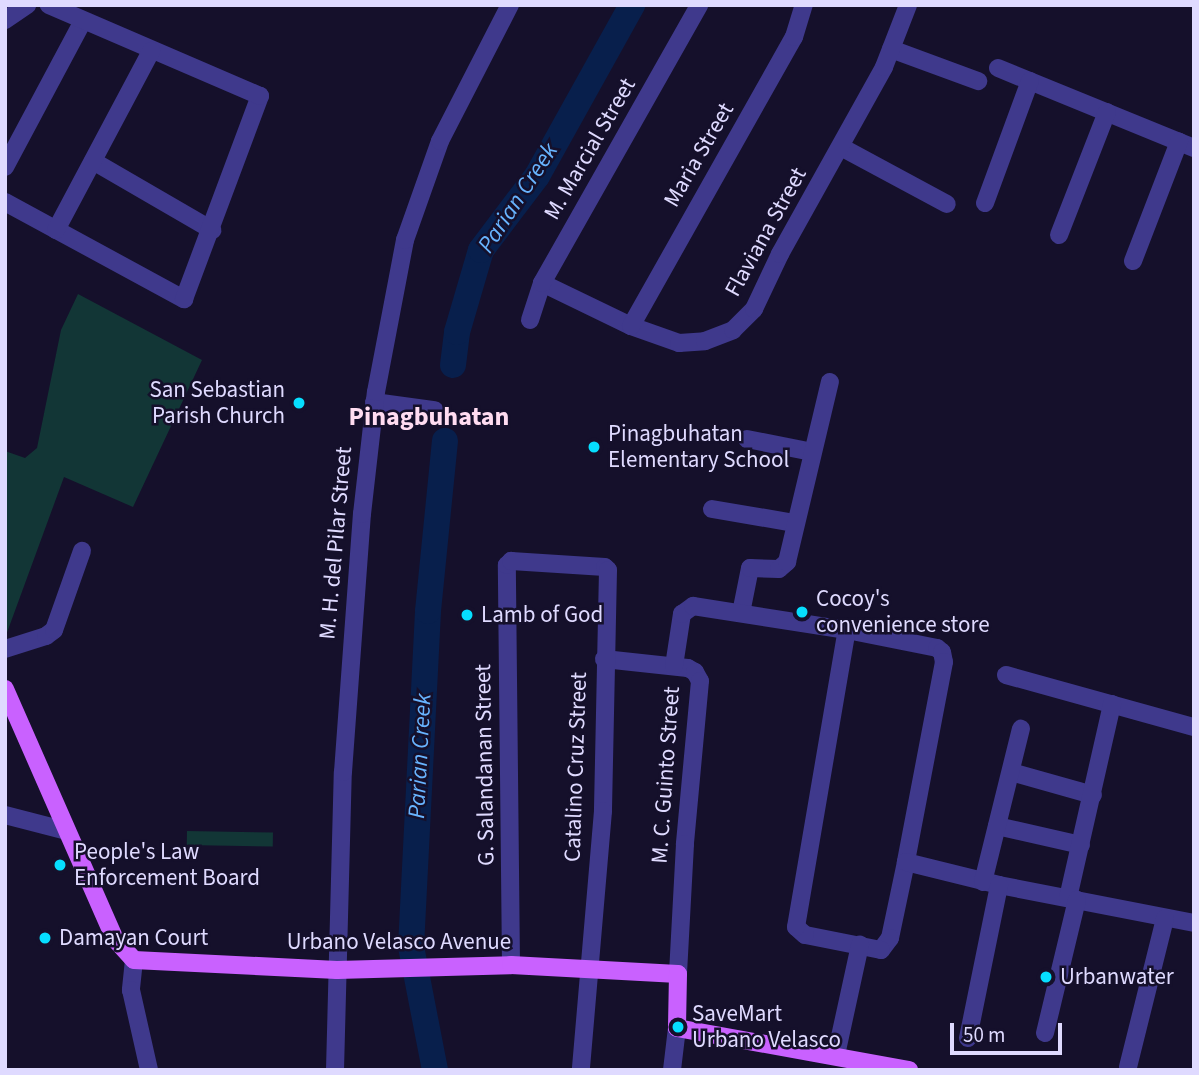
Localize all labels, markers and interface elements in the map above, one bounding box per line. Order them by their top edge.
street label: M. Marcial Street [538,73,642,225]
street label: Maria Street [658,98,740,212]
water label: Parian Creek [472,138,564,258]
street label: Flaviana Street [719,163,813,301]
place label: San Sebastian Parish Church [149,376,285,430]
marker: San Sebastian Parish Church [291,395,307,411]
district label: Pinagbuhatan [349,401,509,433]
place label: Pinagbuhatan Elementary School [608,420,789,474]
marker: Pinagbuhatan Elementary School [586,439,602,455]
street label: M. H. del Pilar Street [314,445,358,641]
place label: Cocoy's convenience store [816,585,990,639]
place label: Lamb of God [481,601,603,629]
marker: Cocoy's convenience store [794,604,810,620]
marker: Lamb of God [459,607,475,623]
street label: G. Salandanan Street [469,664,501,866]
street label: Catalino Cruz Street [559,672,593,862]
street label: M. C. Guinto Street [646,685,686,865]
water label: Parian Creek [402,693,438,819]
place label: People's Law Enforcement Board [74,838,260,892]
marker: People's Law Enforcement Board [52,857,68,873]
place label: Damayan Court [59,924,208,952]
street label: Urbano Velasco Avenue [287,928,511,956]
marker: Damayan Court [37,930,53,946]
place label: Urbanwater [1060,963,1174,991]
marker: Urbanwater [1038,969,1054,985]
place label: SaveMart Urbano Velasco [692,1000,841,1054]
scale bar [954,1009,1066,1052]
marker: SaveMart Urbano Velasco [670,1019,686,1035]
text: 50 m [963,1020,1005,1050]

